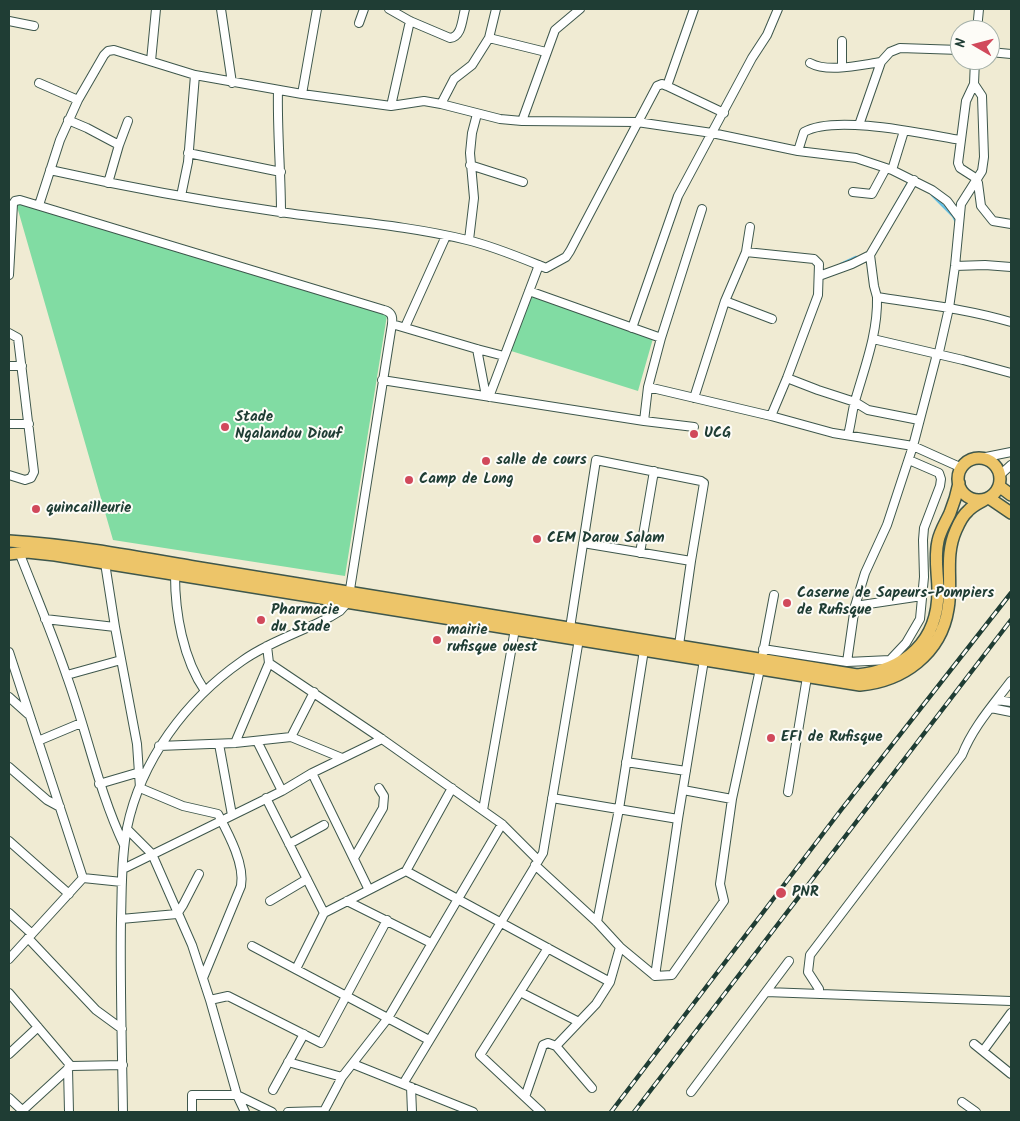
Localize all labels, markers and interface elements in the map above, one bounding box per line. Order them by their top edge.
north arrow [950,20,1000,70]
text: N [950,37,973,49]
place label: Stade Ngalandou Diouf [235,409,342,444]
marker: Stade Ngalandou Diouf [219,421,231,433]
place label: UCG [704,425,731,443]
marker: UCG [688,428,700,440]
place label: salle de cours [496,452,587,470]
marker: salle de cours [480,455,492,467]
place label: Camp de Long [419,471,514,489]
marker: Camp de Long [403,474,415,486]
place label: quincailleurie [46,500,131,518]
marker: quincailleurie [30,503,42,515]
place label: CEM Darou Salam [547,530,664,548]
marker: CEM Darou Salam [531,533,543,545]
place label: Caserne de Sapeurs-Pompiers de Rufisque [797,585,994,620]
marker: Caserne de Sapeurs-Pompiers de Rufisque [781,597,793,609]
place label: Pharmacie du Stade [271,602,339,637]
marker: Pharmacie du Stade [255,614,267,626]
place label: mairie rufisque ouest [447,622,538,657]
marker: mairie rufisque ouest [431,634,443,646]
place label: EFI de Rufisque [781,729,882,747]
marker: EFI de Rufisque [765,732,777,744]
place label: PNR [792,884,819,902]
marker: PNR [774,886,788,900]

